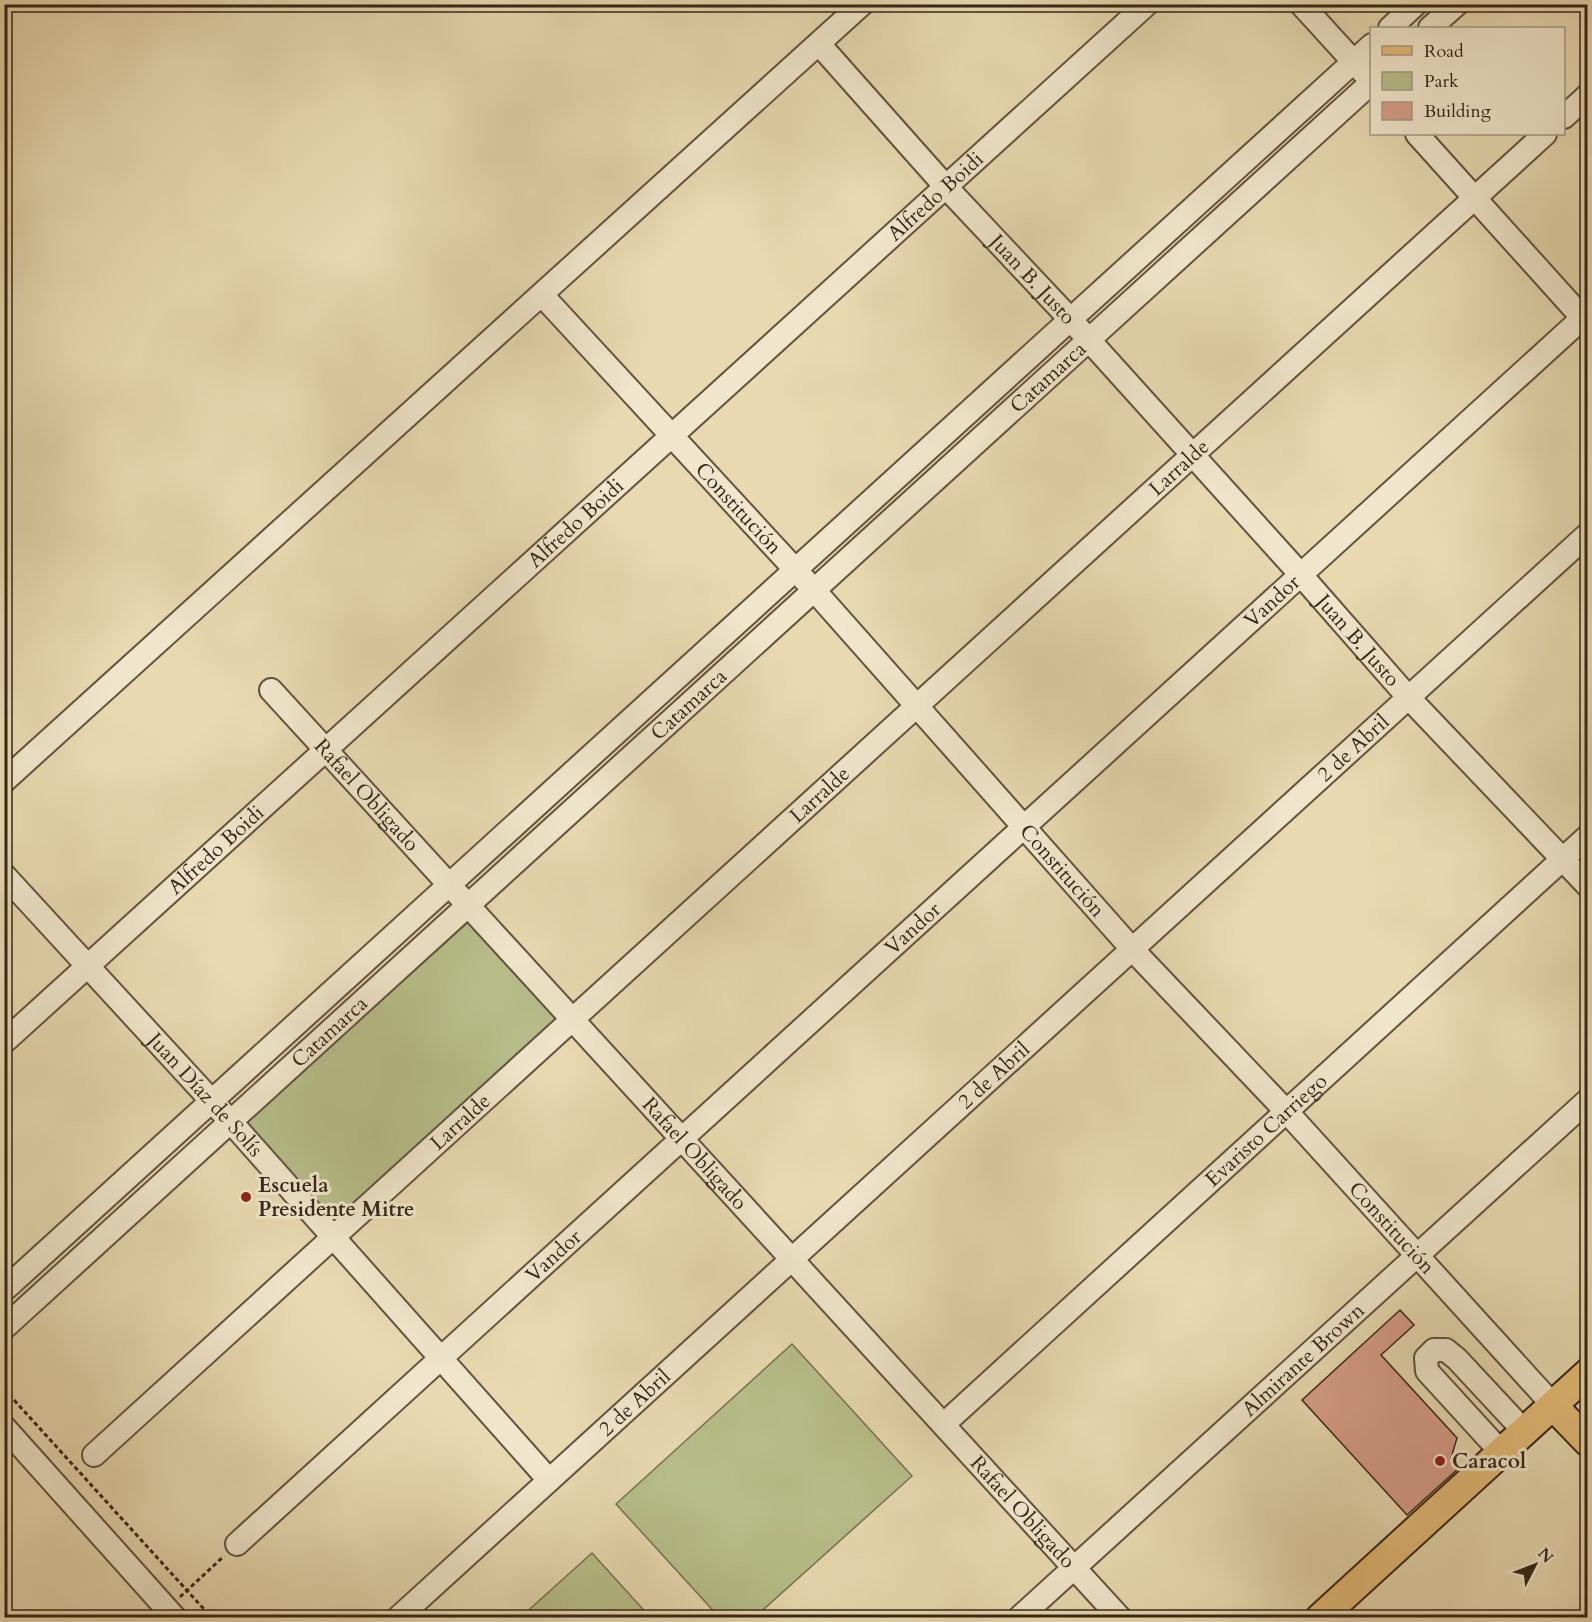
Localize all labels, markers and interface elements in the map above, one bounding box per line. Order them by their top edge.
legend [1370,27,1565,135]
text: Road [1424,39,1464,64]
text: Park [1424,69,1459,94]
text: Building [1424,99,1492,124]
street label: Alfredo Boidi [881,145,990,248]
street label: Juan B. Justo [981,226,1082,331]
street label: Catamarca [1004,335,1093,420]
street label: Larralde [1143,433,1216,503]
street label: Constitución [688,456,788,561]
street label: Alfredo Boidi [521,472,630,575]
street label: Vandor [1238,568,1307,635]
street label: Juan B. Justo [1307,586,1406,693]
street label: Catamarca [644,662,733,747]
street label: 2 de Abril [1311,708,1396,789]
street label: Rafael Obligado [307,732,426,858]
street label: Larralde [783,760,856,830]
street label: Alfredo Boidi [162,799,271,901]
street label: Constitución [1013,818,1111,924]
street label: Vandor [879,895,948,962]
street label: Catamarca [285,990,374,1074]
street label: Juan Díaz de Solís [139,1024,269,1163]
street label: 2 de Abril [952,1035,1036,1116]
street label: Evaristo Carriego [1199,1067,1334,1194]
street label: Larralde [424,1087,497,1157]
street label: Rafael Obligado [635,1091,754,1217]
place label: Escuela Presidente Mitre [258,1171,414,1224]
street label: Constitución [1342,1175,1441,1281]
marker: Escuela Presidente Mitre [239,1190,253,1204]
street label: Vandor [519,1223,588,1289]
street label: Almirante Brown [1236,1296,1371,1423]
street label: 2 de Abril [593,1363,677,1443]
place label: Caracol [1452,1447,1526,1476]
street label: Rafael Obligado [963,1449,1082,1575]
marker: Caracol [1433,1454,1447,1468]
north arrow [1505,1535,1565,1595]
text: N [1533,1543,1558,1568]

